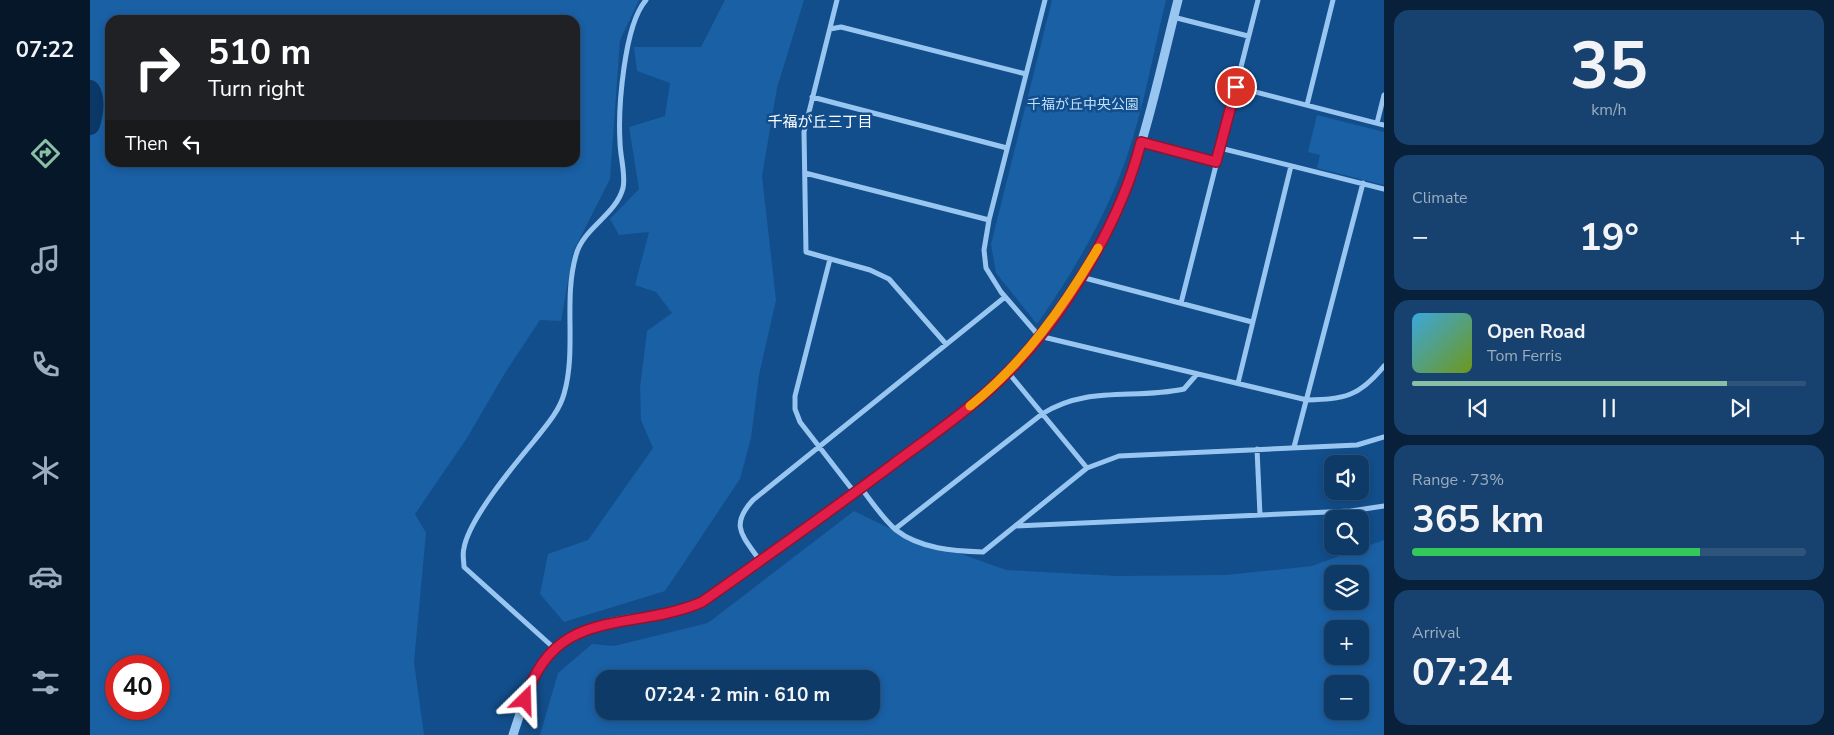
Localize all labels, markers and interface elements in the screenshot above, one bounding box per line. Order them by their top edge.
text: 35 [1570,22,1648,111]
text: 510 m [208,29,311,76]
text: 07:22 [16,35,74,65]
icon: right [125,35,190,100]
pin [1215,66,1257,108]
icon: arrive [1222,73,1250,101]
text: Turn right [208,74,304,104]
park label: 千福が丘中央公園 [1027,95,1139,114]
text: km/h [1591,99,1627,121]
district label: 千福が丘三丁目 [767,112,873,132]
icon: left [178,130,206,158]
text: Then [125,131,168,157]
icon: directions [28,136,63,171]
text: Climate [1412,187,1467,209]
text: 19° [1579,212,1639,263]
text: − [1412,218,1429,256]
text: + [1789,218,1806,256]
icon: music [28,242,63,277]
text: Open Road [1487,319,1585,345]
text: Tom Ferris [1487,345,1562,367]
icon: phone [28,347,63,382]
icon: previous [1464,394,1492,422]
icon: pause [1595,394,1623,422]
icon: next [1726,394,1754,422]
icon: climate [28,453,63,488]
map controls [1324,455,1369,720]
button: sound [1324,455,1369,500]
text: Range · 73% [1412,469,1504,491]
text: 365 km [1412,494,1544,545]
button: search [1324,510,1369,555]
icon: car [28,559,63,594]
button: layers [1324,565,1369,610]
button: + [1324,620,1369,665]
text: Arrival [1412,622,1460,644]
text: 07:24 [1412,647,1513,698]
speed limit sign: 40 [105,655,170,720]
icon: filters [28,665,63,700]
position arrow [498,673,550,725]
button: − [1324,675,1369,720]
text: 07:24 · 2 min · 610 m [645,682,830,708]

